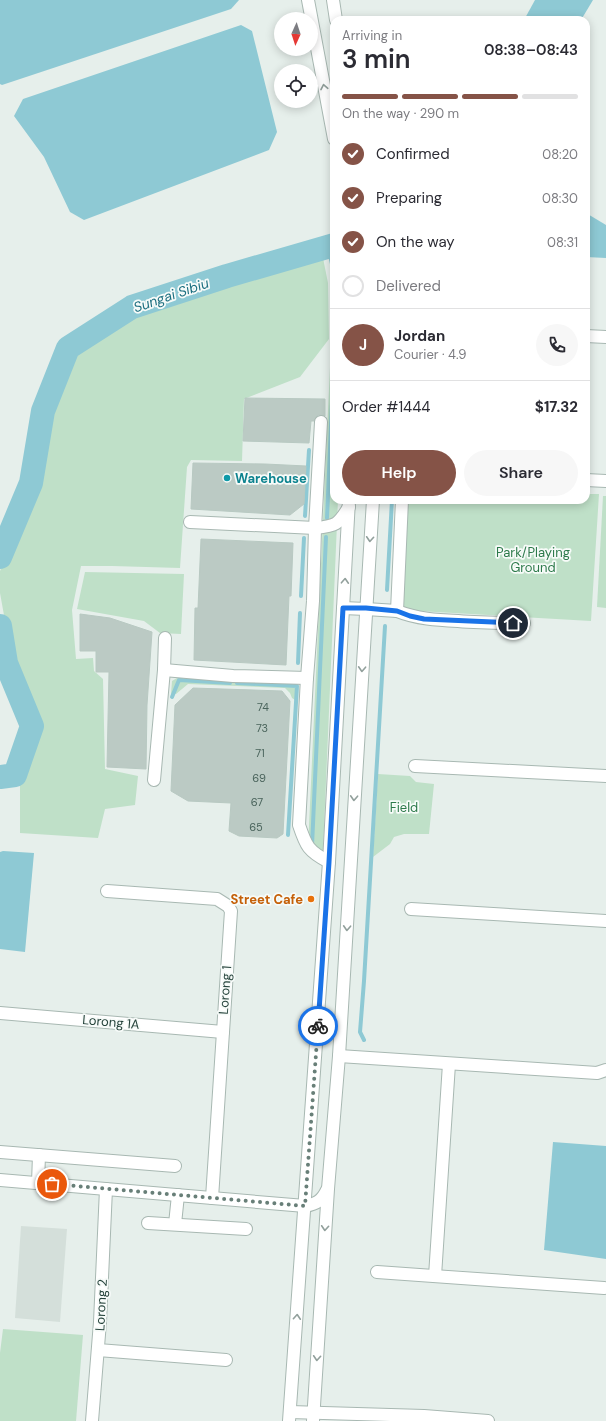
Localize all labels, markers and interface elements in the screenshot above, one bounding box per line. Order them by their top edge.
north arrow [274,12,318,56]
map controls [274,12,318,108]
text: Arriving in [342,27,402,44]
text: 08:38–08:43 [484,40,578,60]
text: 3 min [342,42,411,76]
button: locate [274,64,318,108]
one-way arrow [321,84,329,90]
text: On the way · 290 m [342,105,459,122]
icon: check [342,143,364,165]
text: Confirmed [376,144,450,164]
text: 08:20 [542,146,578,163]
icon: check [342,187,364,209]
text: Preparing [376,188,442,208]
text: 08:30 [542,190,578,207]
icon: check [342,231,364,253]
text: On the way [376,232,455,252]
text: 08:31 [547,234,578,251]
water label: Sungai Sibiu [131,274,211,316]
text: Delivered [376,276,441,296]
button: phone [536,324,578,366]
text: Jordan [394,326,445,346]
text: J [359,335,367,355]
text: Courier · 4.9 [394,346,466,363]
text: Order #1444 [342,397,430,417]
text: $17.32 [535,397,578,417]
button: Help [342,450,456,496]
button: Share [464,450,578,496]
place label: Warehouse [235,470,307,487]
marker: Warehouse [222,473,232,483]
one-way arrow [366,536,375,542]
park label: Park/Playing Ground [496,544,570,576]
one-way arrow [340,578,349,584]
pin [496,606,530,640]
icon: home [502,612,524,634]
one-way arrow [358,666,367,672]
house number: 74 [257,700,269,714]
house number: 73 [256,721,268,735]
house number: 71 [255,746,265,760]
house number: 69 [252,771,266,785]
house number: 67 [251,795,263,809]
one-way arrow [350,795,359,801]
park label: Field [390,799,418,816]
house number: 65 [249,820,263,834]
place label: Street Cafe [230,891,303,908]
marker: Street Cafe [306,894,316,904]
one-way arrow [342,925,351,931]
street label: Lorong 1 [215,965,235,1015]
courier [298,1006,338,1046]
street label: Lorong 1A [82,1011,141,1033]
icon: bike [307,1015,329,1037]
pin [35,1167,69,1201]
icon: bag [41,1173,63,1195]
one-way arrow [321,1225,330,1231]
street label: Lorong 2 [91,1278,111,1332]
one-way arrow [292,1314,301,1320]
one-way arrow [312,1355,321,1361]

